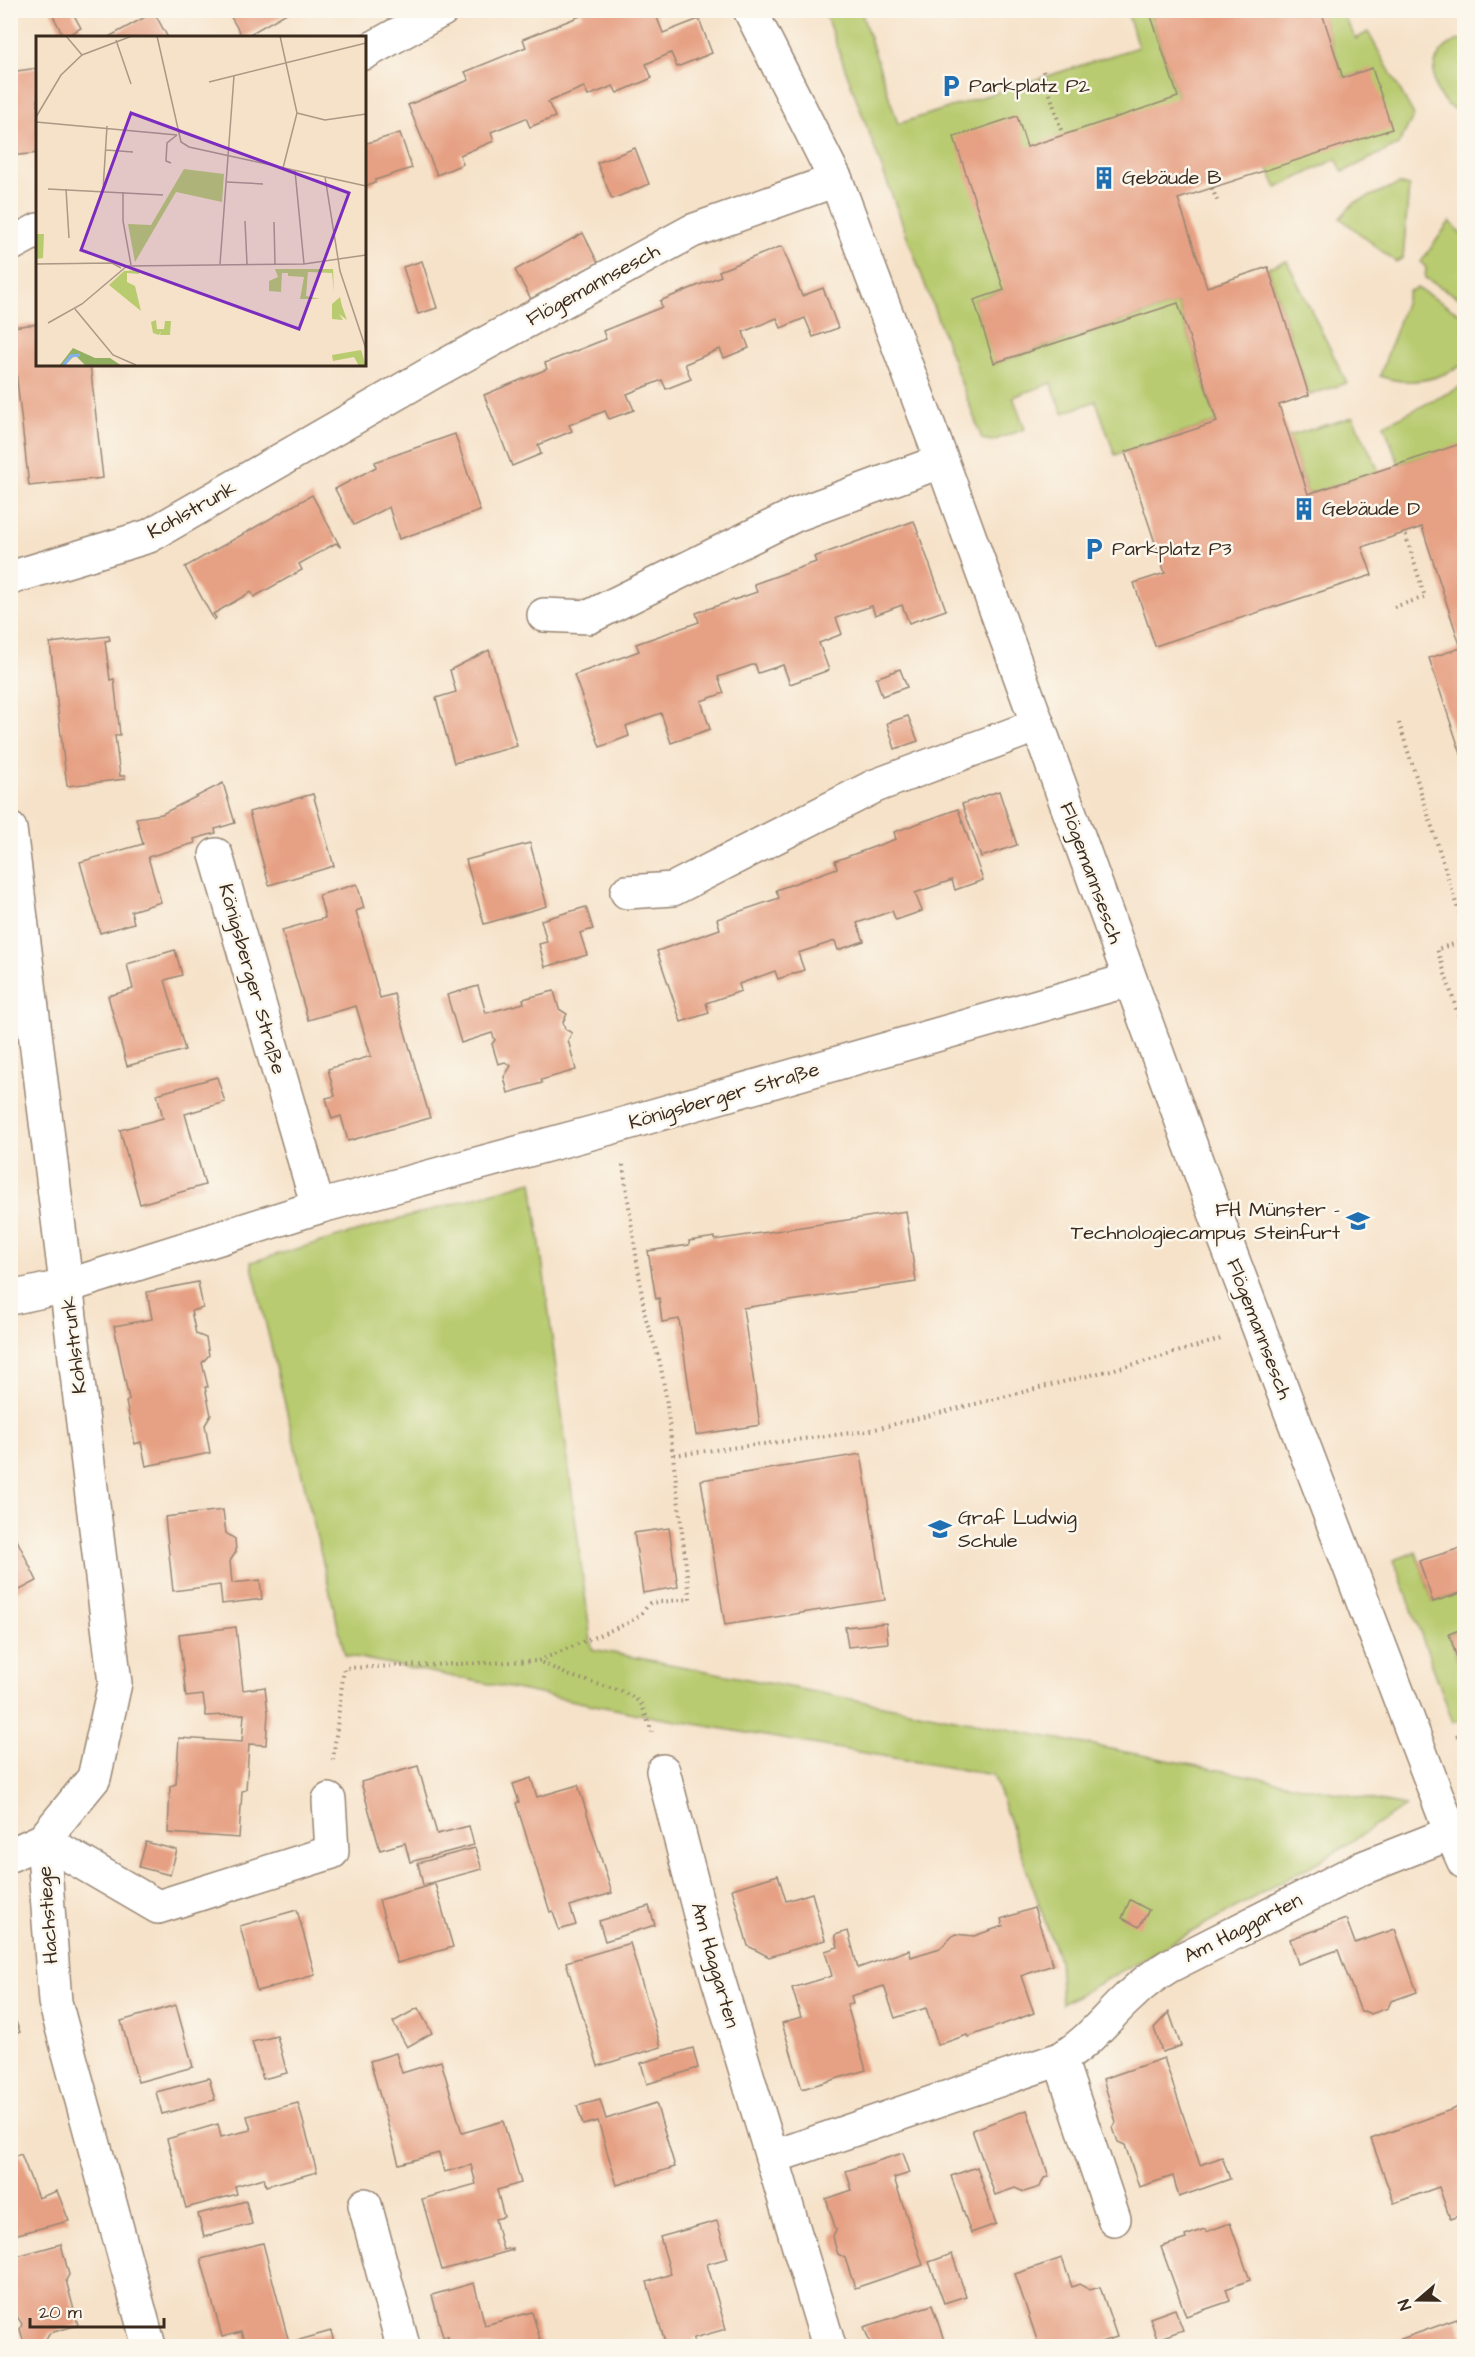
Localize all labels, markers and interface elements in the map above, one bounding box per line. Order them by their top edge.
inset map [36,36,366,366]
place label: Parkplatz P2 [969,72,1090,100]
parking icon: Parkplatz P2 [938,73,964,99]
place label: Gebäude B [1122,164,1222,192]
building icon: Gebäude B [1091,165,1117,191]
street label: Flögemannsesch [521,237,665,334]
street label: Kohlstrunk [142,474,242,546]
place label: Gebäude D [1322,495,1420,523]
building icon: Gebäude D [1291,496,1317,522]
place label: Parkplatz P3 [1112,535,1232,563]
parking icon: Parkplatz P3 [1081,536,1107,562]
street label: Flögemannsesch [1051,798,1130,948]
street label: Königsberger Straße [210,880,293,1078]
street label: Königsberger Straße [625,1055,823,1138]
place label: FH Münster – Technologiecampus Steinfurt [1071,1196,1340,1248]
school or university icon: FH Münster – Technologiecampus Steinfurt [1345,1208,1371,1234]
street label: Flögemannsesch [1218,1255,1299,1404]
street label: Kohlstrunk [54,1295,94,1395]
place label: Graf Ludwig Schule [958,1504,1077,1555]
school or university icon: Graf Ludwig Schule [927,1516,953,1542]
street label: Hachstiege [31,1865,66,1965]
street label: Am Haggarten [1179,1886,1307,1971]
street label: Am Haggarten [683,1899,746,2031]
north arrow [1388,2270,1448,2330]
scale bar [30,2291,164,2329]
text: N [1393,2296,1417,2313]
text: 20 m [39,2300,82,2325]

